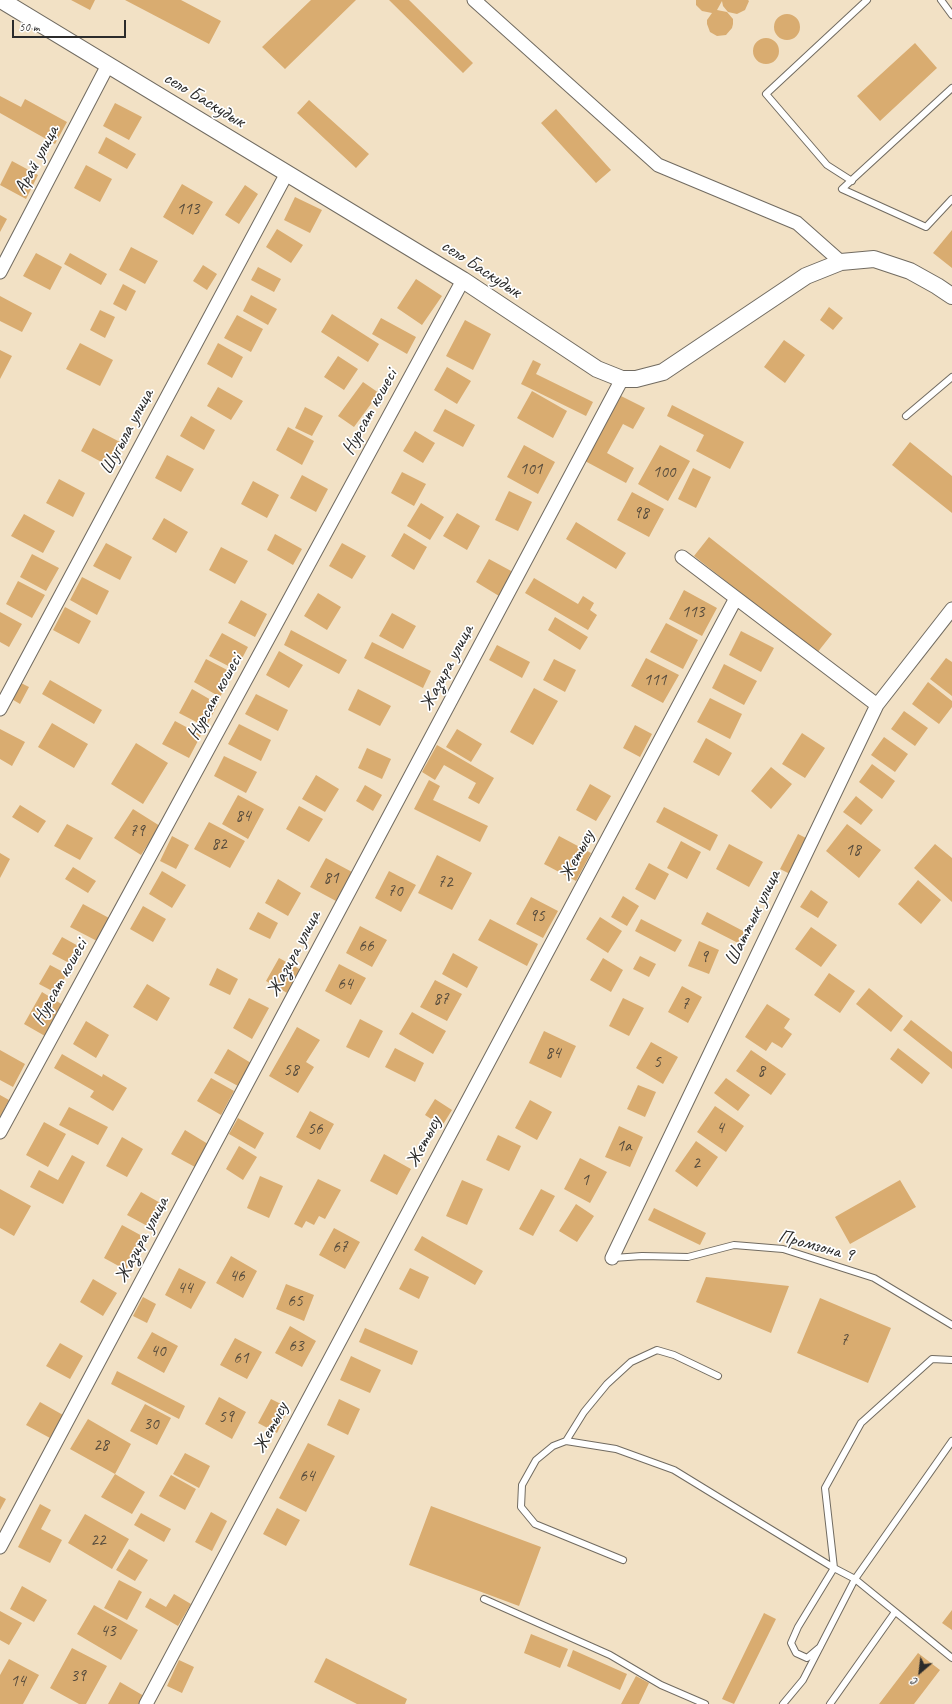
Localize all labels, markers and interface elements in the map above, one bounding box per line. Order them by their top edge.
scale bar [14,12,128,38]
text: 50 m [19,19,39,35]
street label: село Баскудык [159,67,249,133]
street label: Арай улица [10,122,64,198]
house number: 113 [177,200,199,220]
street label: село Баскудык [437,235,525,303]
street label: Нурсат кошесi [337,365,403,459]
street label: Шугыла улица [95,385,159,479]
house number: 101 [520,460,542,480]
house number: 100 [653,463,675,483]
house number: 98 [633,504,649,524]
house number: 113 [682,603,704,623]
street label: Жазира улица [415,621,479,715]
street label: Нурсат кошесi [182,650,248,744]
house number: 111 [644,671,666,691]
house number: 84 [235,807,251,827]
house number: 79 [129,822,145,842]
street label: Жетысу [554,827,600,885]
house number: 82 [211,835,227,855]
house number: 18 [845,841,861,861]
street label: Шаттык улица [720,867,786,969]
house number: 81 [323,869,339,889]
house number: 72 [437,873,453,893]
house number: 70 [387,882,403,902]
street label: Жазира улица [262,907,326,1001]
house number: 95 [529,907,545,927]
street label: Нурсат кошесi [27,935,93,1029]
house number: 66 [358,937,374,957]
house number: 9 [700,948,708,968]
house number: 64 [337,975,353,995]
house number: 87 [433,990,449,1010]
house number: 7 [681,995,689,1015]
house number: 84 [545,1044,561,1064]
house number: 5 [653,1053,661,1073]
house number: 58 [283,1061,299,1081]
house number: 8 [757,1062,765,1082]
street label: Жетысу [401,1113,447,1171]
house number: 4 [716,1119,724,1139]
house number: 56 [307,1120,323,1140]
house number: 1а [616,1137,632,1157]
house number: 2 [692,1154,700,1174]
house number: 1 [581,1171,589,1191]
street label: Жазира улица [110,1193,174,1287]
street label: Промзона 9 [776,1225,856,1267]
house number: 67 [332,1238,348,1258]
house number: 46 [229,1267,245,1287]
house number: 44 [177,1279,193,1299]
house number: 65 [287,1292,303,1312]
house number: 7 [840,1331,848,1351]
house number: 63 [288,1337,304,1357]
house number: 40 [150,1342,166,1362]
house number: 61 [233,1349,249,1369]
street label: Жетысу [248,1399,294,1457]
house number: 59 [218,1408,234,1428]
house number: 30 [143,1415,159,1435]
house number: 28 [93,1436,109,1456]
house number: 64 [299,1467,315,1487]
house number: 22 [90,1531,106,1551]
house number: 43 [100,1622,116,1642]
north arrow [900,1652,940,1692]
house number: 39 [70,1667,86,1687]
house number: 14 [10,1672,26,1692]
text: С [909,1675,920,1690]

